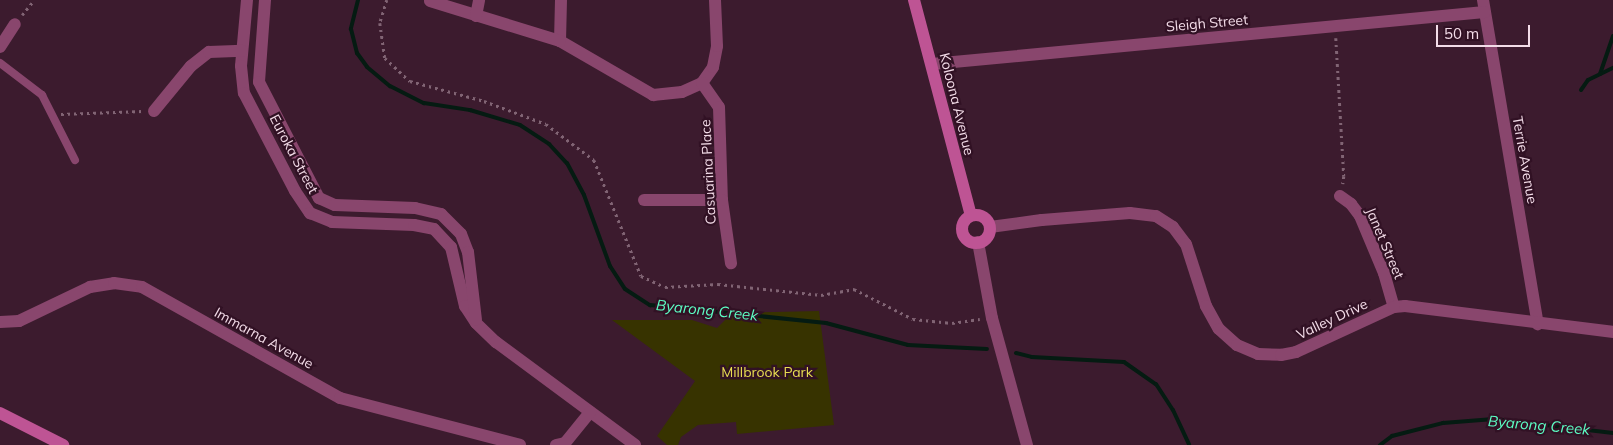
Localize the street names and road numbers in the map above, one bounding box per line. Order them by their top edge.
street label: Sleigh Street [1165,11,1249,35]
street label: Koloona Avenue [936,51,978,157]
street label: Euroka Street [266,112,322,196]
street label: Terrie Avenue [1509,115,1541,205]
street label: Casuarina Place [697,119,719,225]
street label: Janet Street [1362,205,1408,281]
street label: Valley Drive [1294,295,1370,343]
street label: Immarna Avenue [212,304,316,372]

